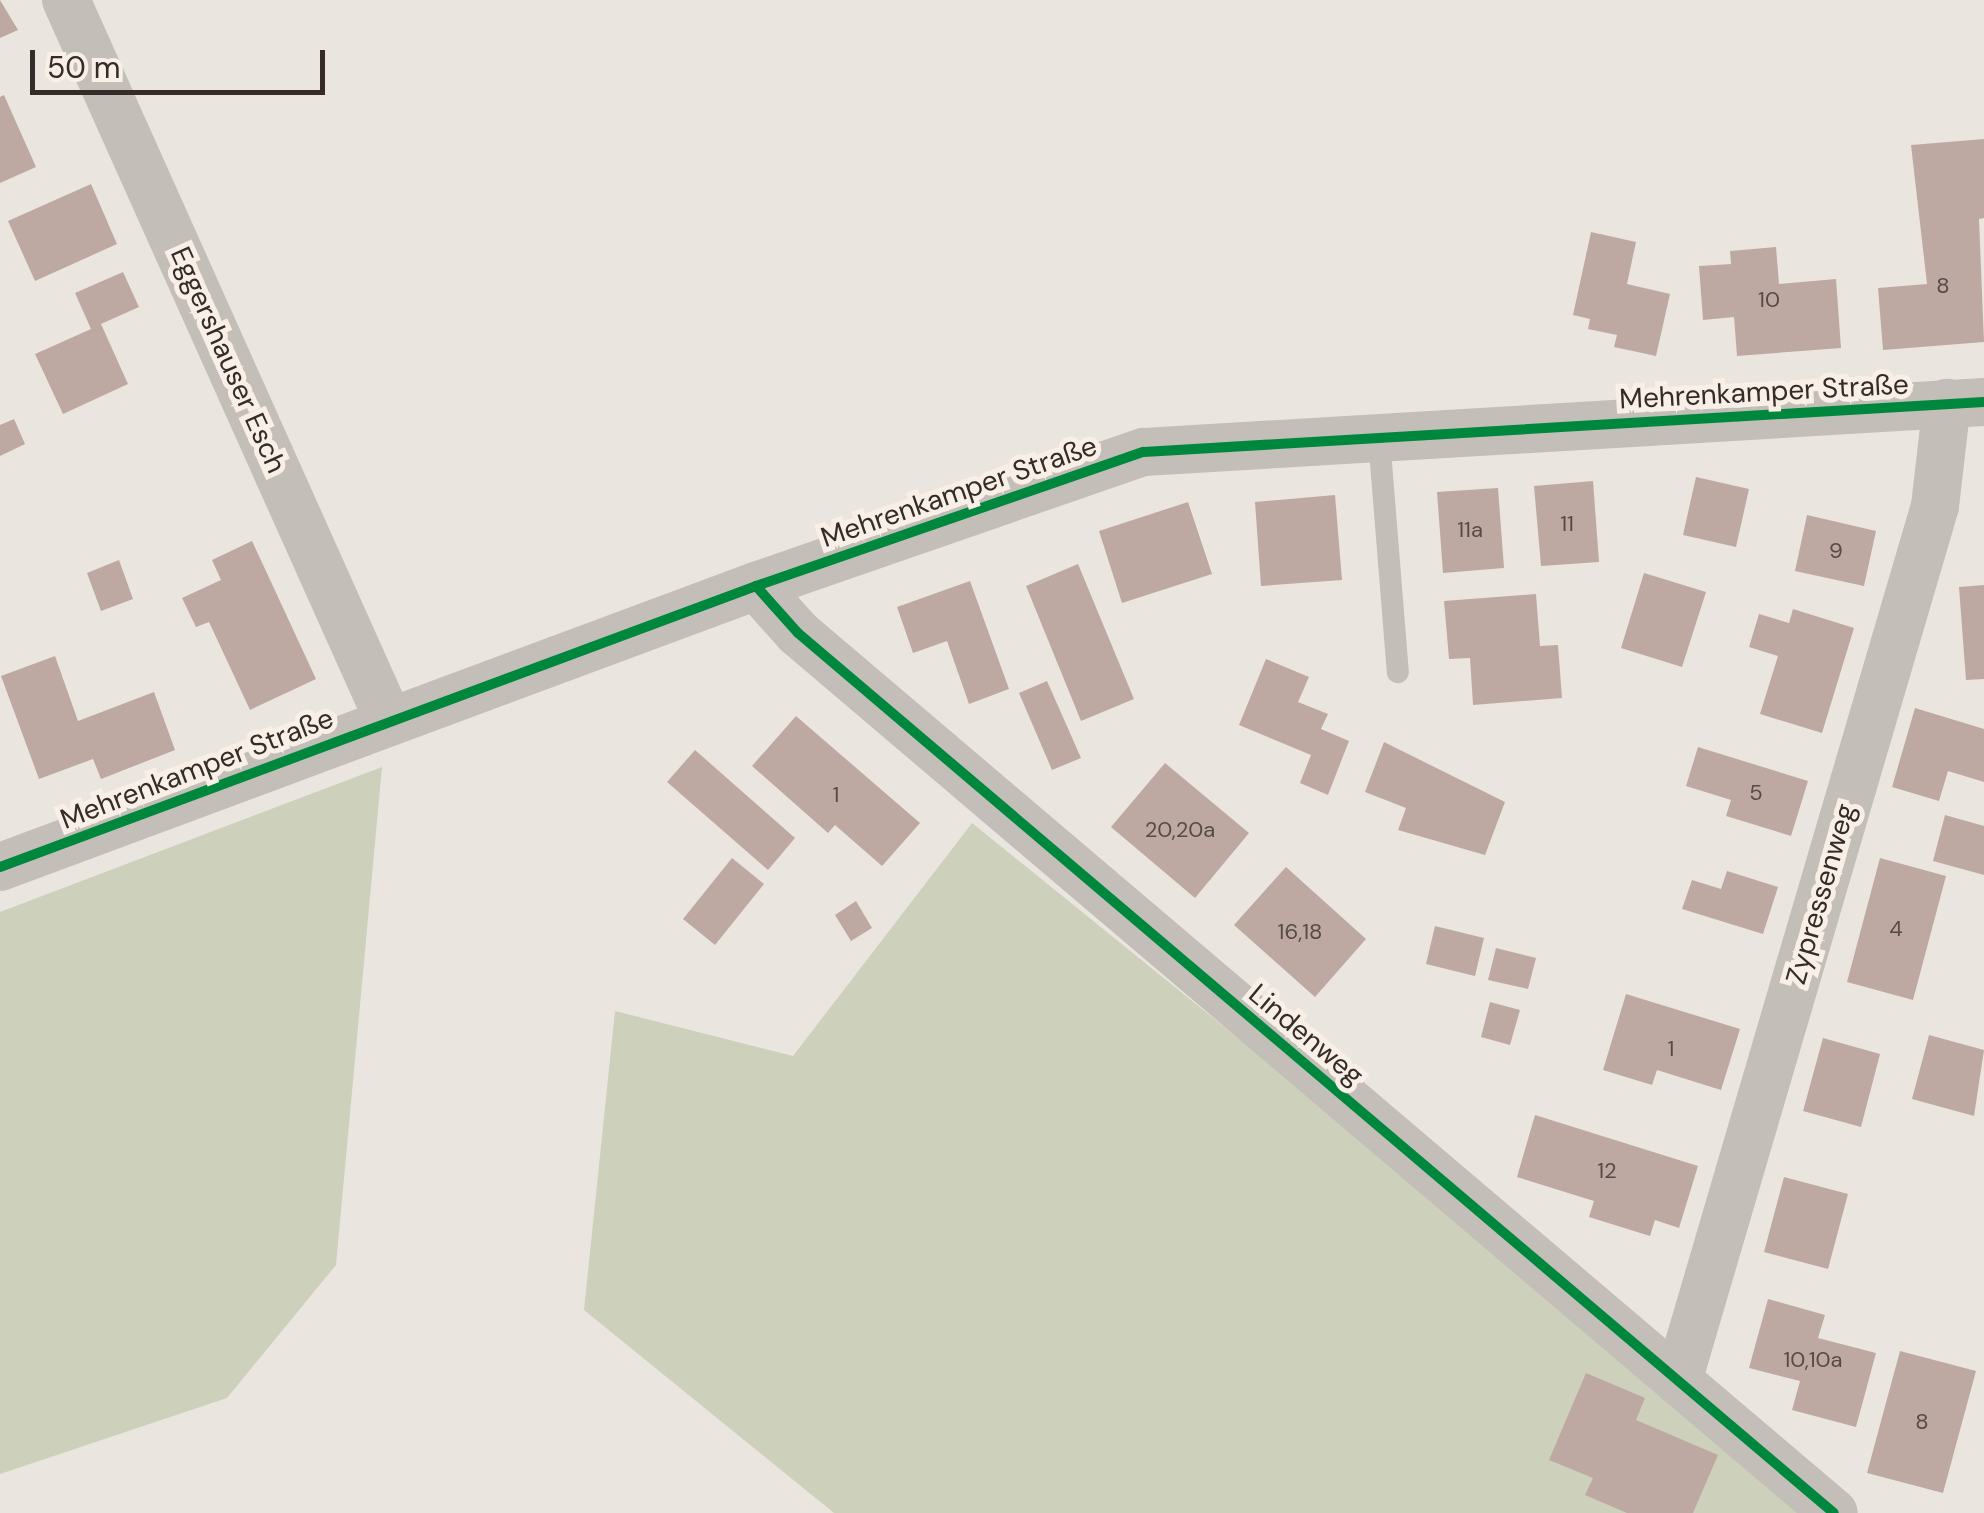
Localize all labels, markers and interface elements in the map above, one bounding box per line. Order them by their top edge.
scale bar [35,30,330,92]
text: 50 m [47,48,121,87]
street label: Eggershauser Esch [163,242,293,478]
house number: 8 [1936,273,1950,299]
house number: 10 [1758,287,1780,313]
street label: Mehrenkamper Straße [1619,368,1909,416]
street label: Mehrenkamper Straße [817,429,1101,555]
house number: 11 [1560,511,1574,537]
house number: 11a [1457,517,1483,543]
house number: 9 [1829,538,1843,564]
street label: Mehrenkamper Straße [56,701,338,837]
house number: 5 [1749,780,1763,806]
house number: 1 [833,782,839,808]
street label: Zypressenweg [1779,800,1863,988]
house number: 20,20a [1145,817,1215,843]
house number: 4 [1889,916,1903,942]
house number: 16,18 [1278,919,1322,945]
street label: Lindenweg [1242,977,1370,1093]
house number: 1 [1668,1036,1674,1062]
house number: 12 [1597,1158,1617,1184]
house number: 10,10a [1783,1347,1843,1373]
house number: 8 [1915,1409,1929,1435]

